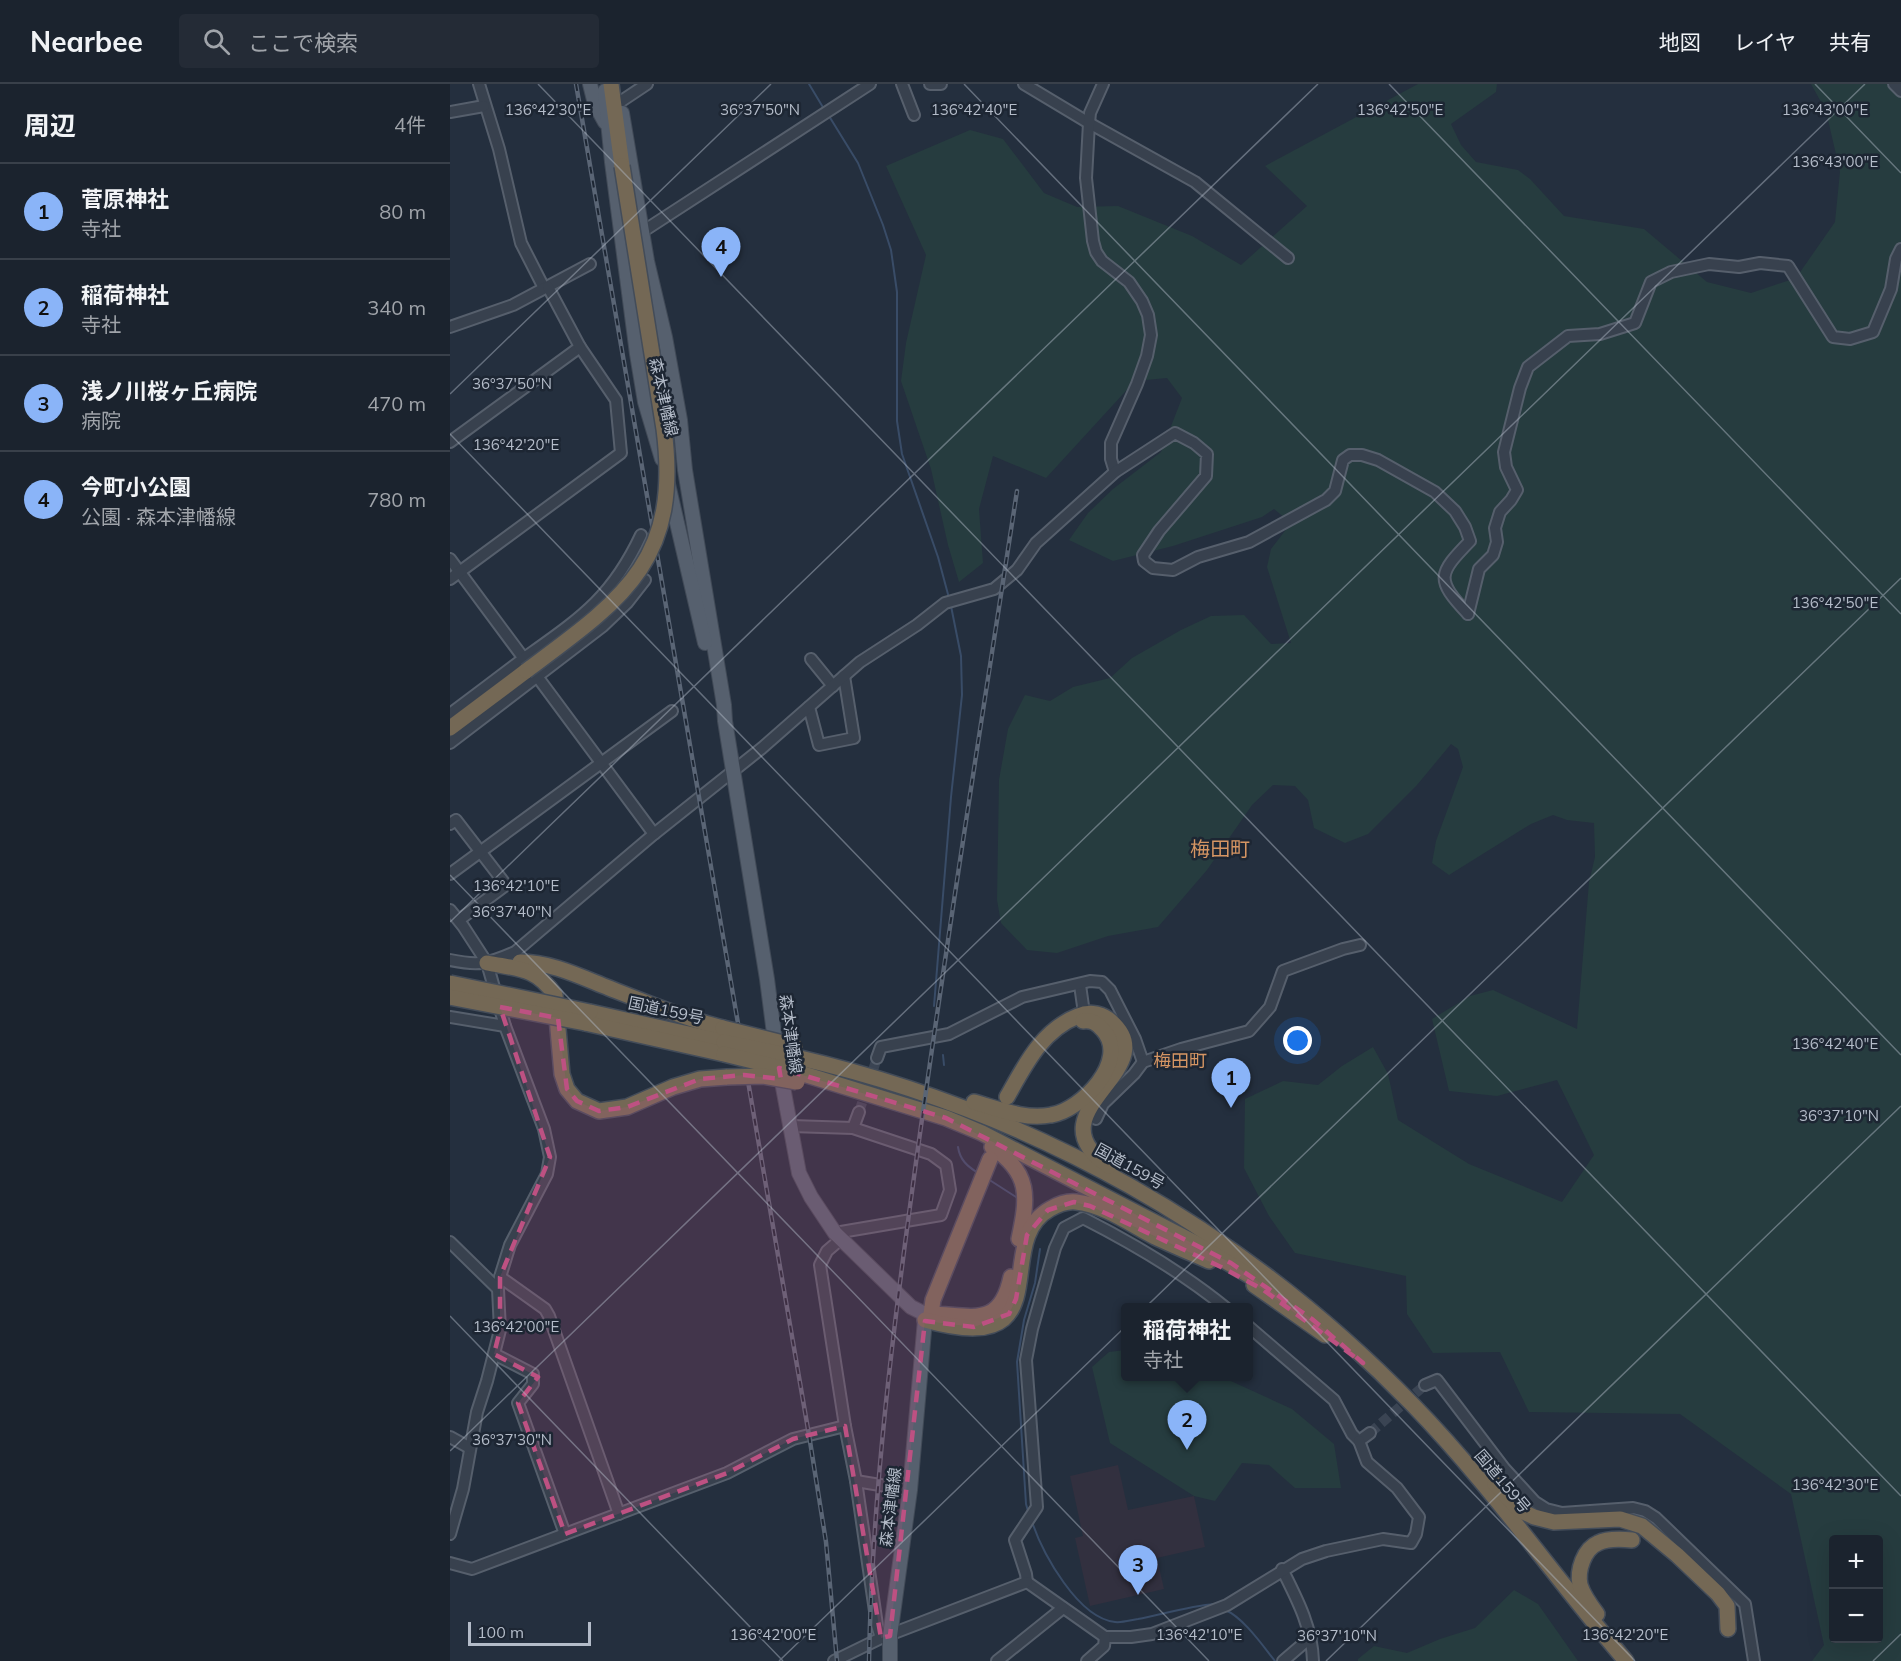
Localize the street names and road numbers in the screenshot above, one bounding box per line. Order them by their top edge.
street label: 森本津幡線 [645,356,683,438]
street label: 国道159号 [626,992,706,1028]
street label: 森本津幡線 [776,993,806,1075]
street label: 国道159号 [1092,1139,1168,1193]
street label: 国道159号 [1471,1445,1535,1517]
street label: 森本津幡線 [875,1466,905,1548]

